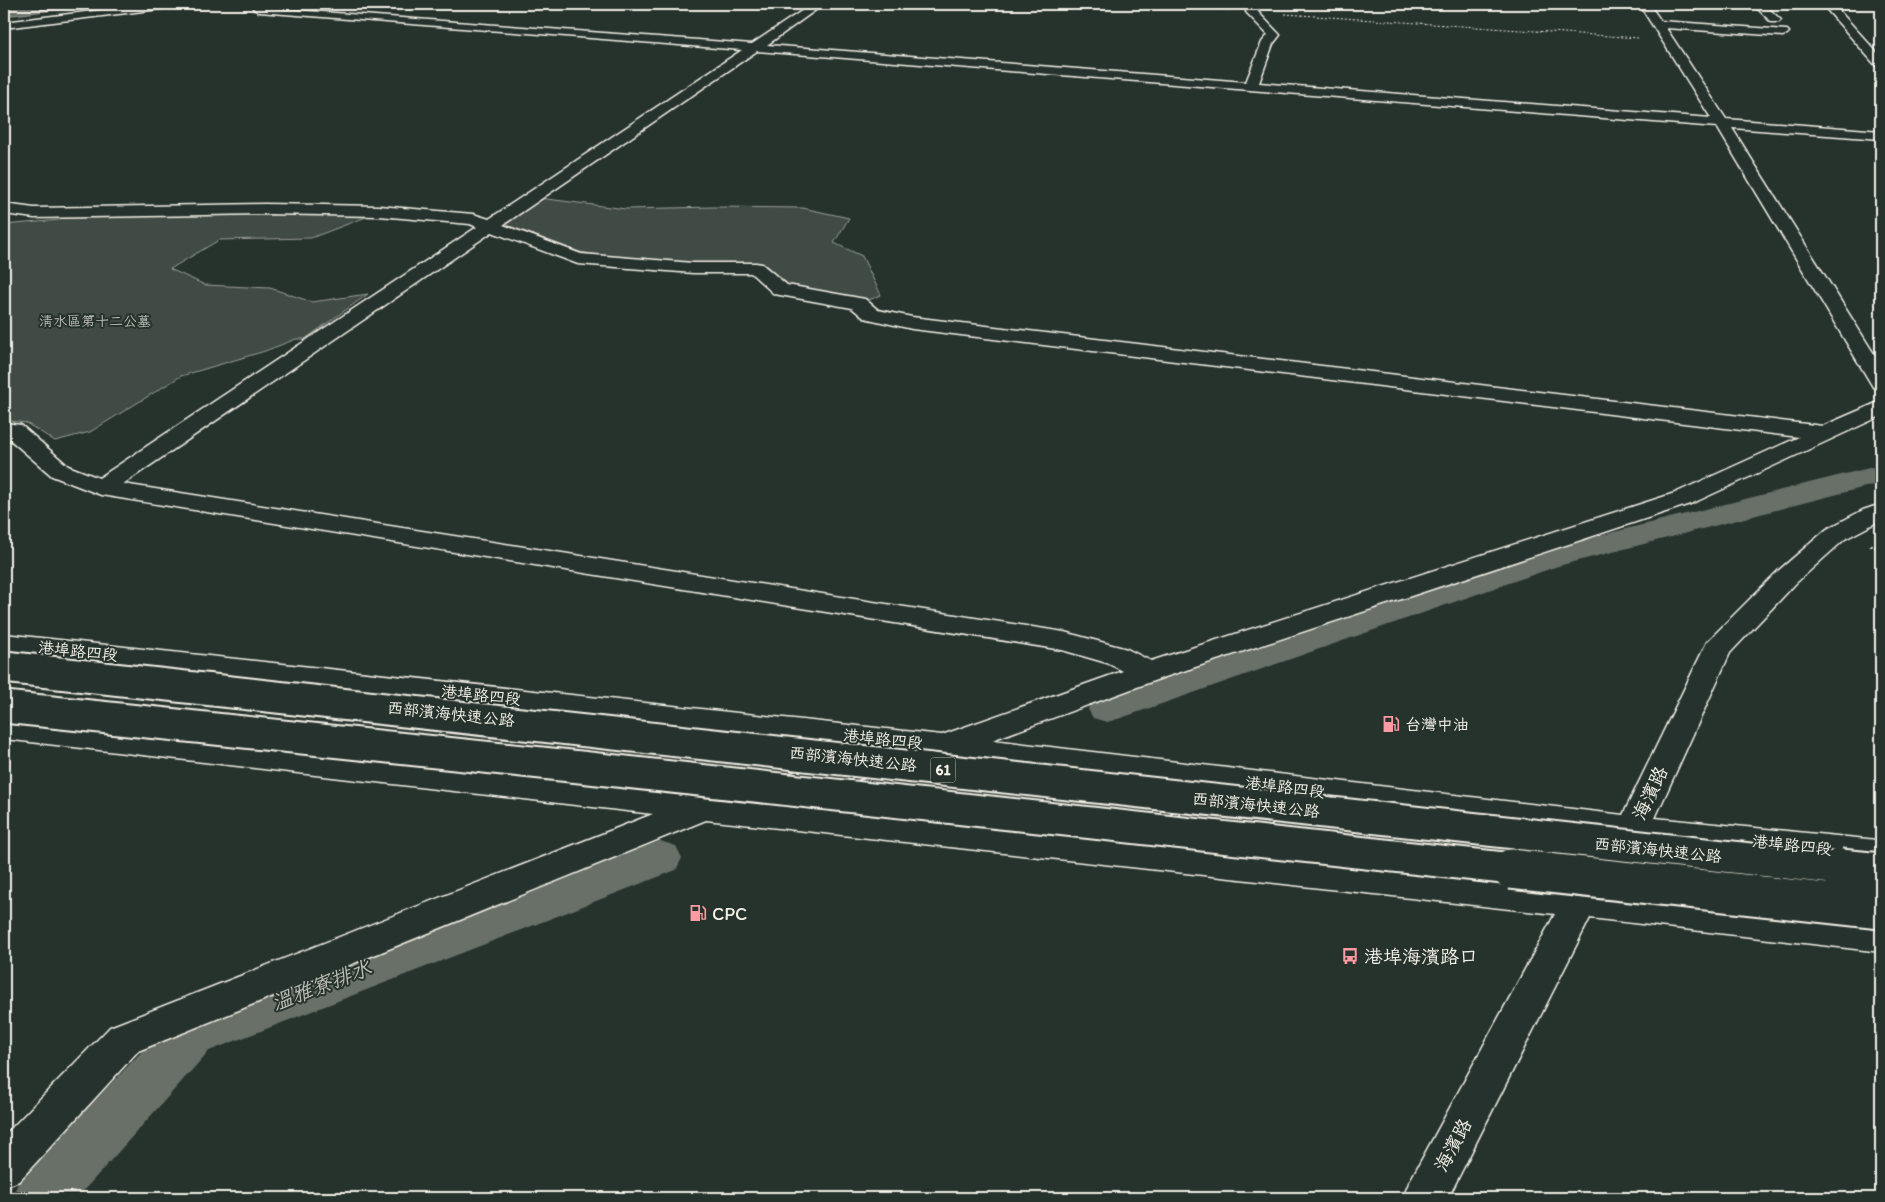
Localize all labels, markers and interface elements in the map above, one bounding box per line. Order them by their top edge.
park label: 清水區第十二公墓 [39,313,151,330]
street label: 港埠路四段 [37,637,119,665]
street label: 港埠路四段 [440,681,522,709]
street label: 西部濱海快速公路 [386,698,516,730]
fuel station icon: 台灣中油 [1381,714,1401,734]
place label: 台灣中油 [1405,715,1469,734]
street label: 港埠路四段 [842,725,924,753]
street label: 西部濱海快速公路 [788,743,918,775]
road number: 61 [930,758,956,782]
street label: 海濱路 [1628,762,1672,824]
street label: 港埠路四段 [1244,773,1326,801]
street label: 西部濱海快速公路 [1191,789,1321,821]
street label: 港埠路四段 [1751,831,1833,859]
street label: 西部濱海快速公路 [1593,834,1723,866]
place label: CPC [712,902,747,925]
fuel station icon: CPC [688,903,708,923]
place label: 港埠海濱路口 [1364,945,1478,968]
bus stop icon: 港埠海濱路口 [1340,946,1360,966]
water label: 溫雅寮排水 [268,954,375,1015]
street label: 海濱路 [1429,1114,1477,1176]

